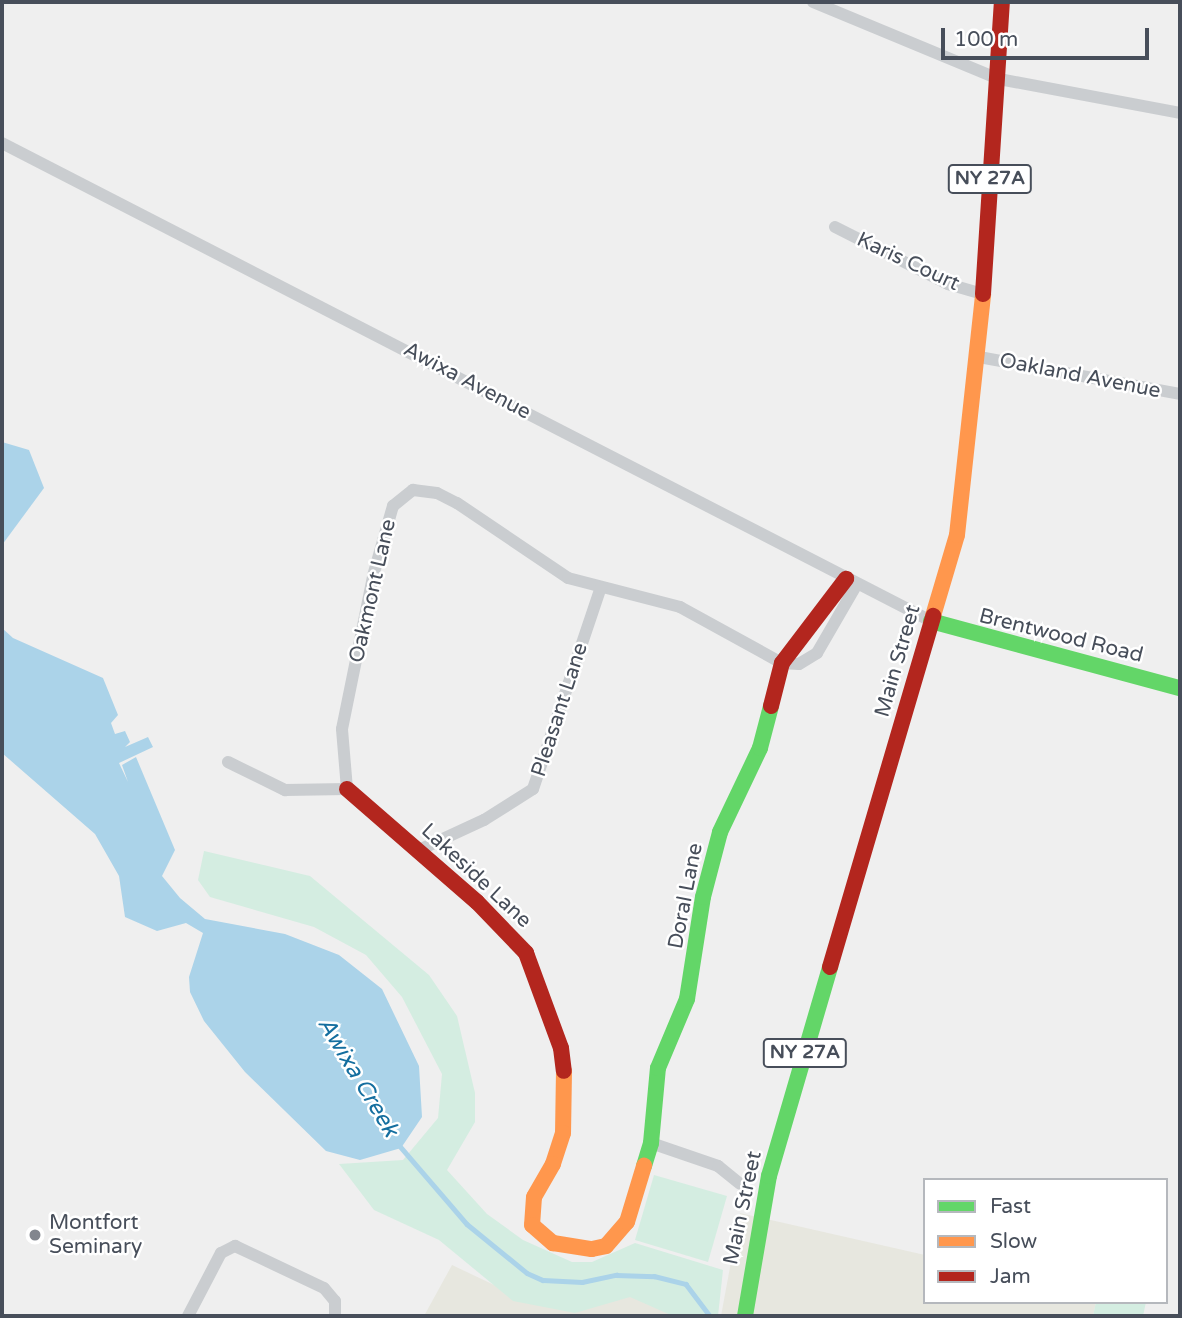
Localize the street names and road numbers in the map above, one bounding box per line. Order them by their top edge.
road number: NY 27A [946,164,1034,195]
street label: Karis Court [853,227,963,297]
street label: Awixa Avenue [399,337,535,425]
street label: Oakland Avenue [997,348,1163,404]
street label: Oakmont Lane [344,517,402,665]
street label: Main Street [870,602,926,720]
street label: Brentwood Road [976,603,1146,669]
street label: Pleasant Lane [526,640,594,780]
street label: Lakeside Lane [416,819,536,933]
street label: Doral Lane [663,841,709,951]
road number: NY 27A [761,1037,849,1068]
street label: Main Street [719,1149,767,1267]

